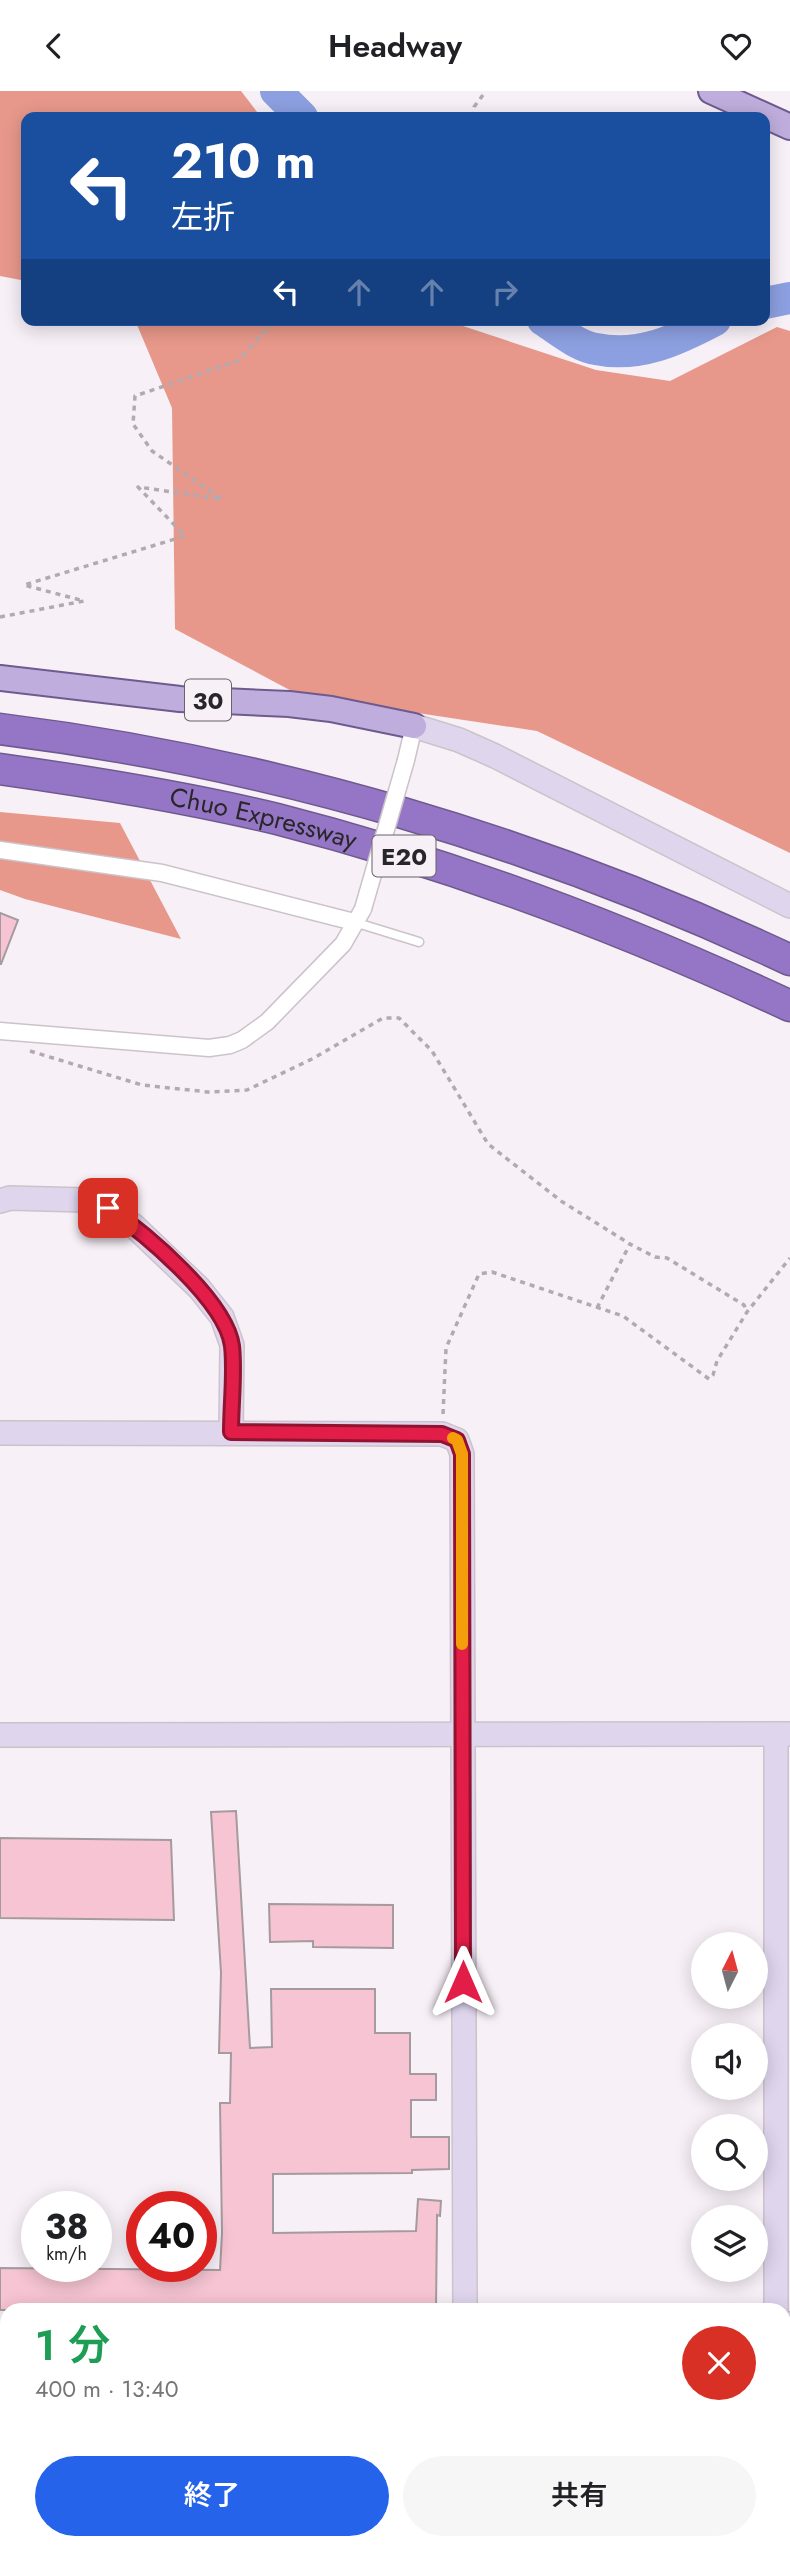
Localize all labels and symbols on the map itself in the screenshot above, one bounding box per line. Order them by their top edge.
road number: 30 [185,679,231,721]
street label: Chuo Expressway [167,778,362,859]
road number: E20 [372,835,436,877]
pin [78,1178,138,1238]
north arrow [691,1932,768,2009]
position arrow [426,1945,500,2019]
speed limit sign: 40 [126,2191,217,2282]

